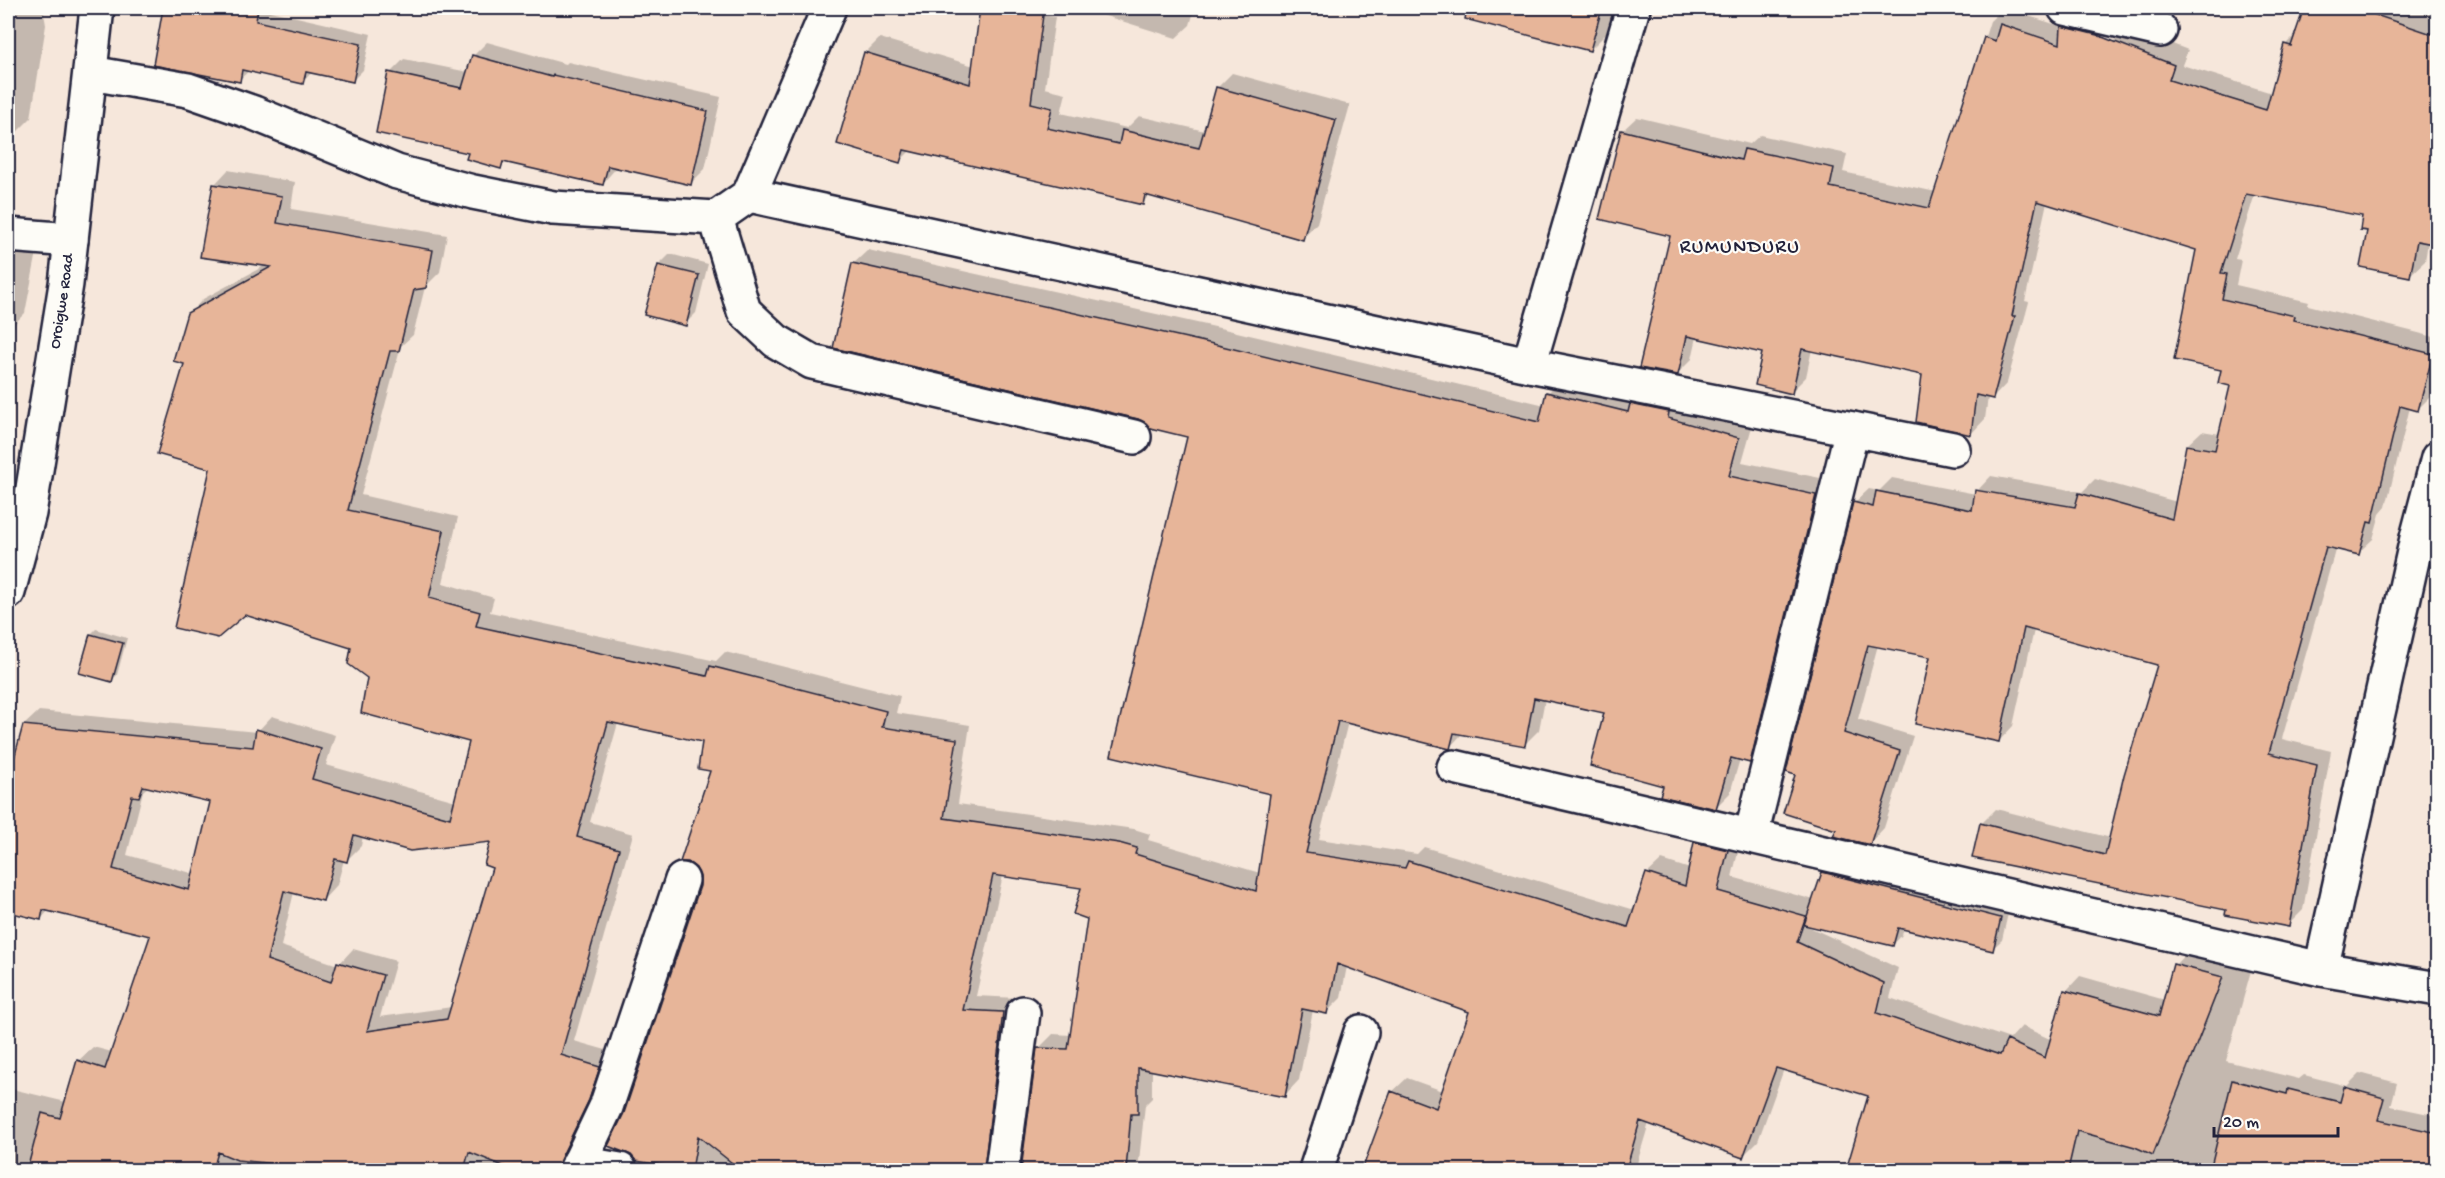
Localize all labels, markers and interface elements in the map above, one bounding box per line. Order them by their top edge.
district label: RUMUNDURU [1680,237,1800,260]
street label: Oroigwe Road [46,251,79,350]
scale bar [2214,1100,2338,1138]
text: 20 m [2223,1113,2259,1134]

